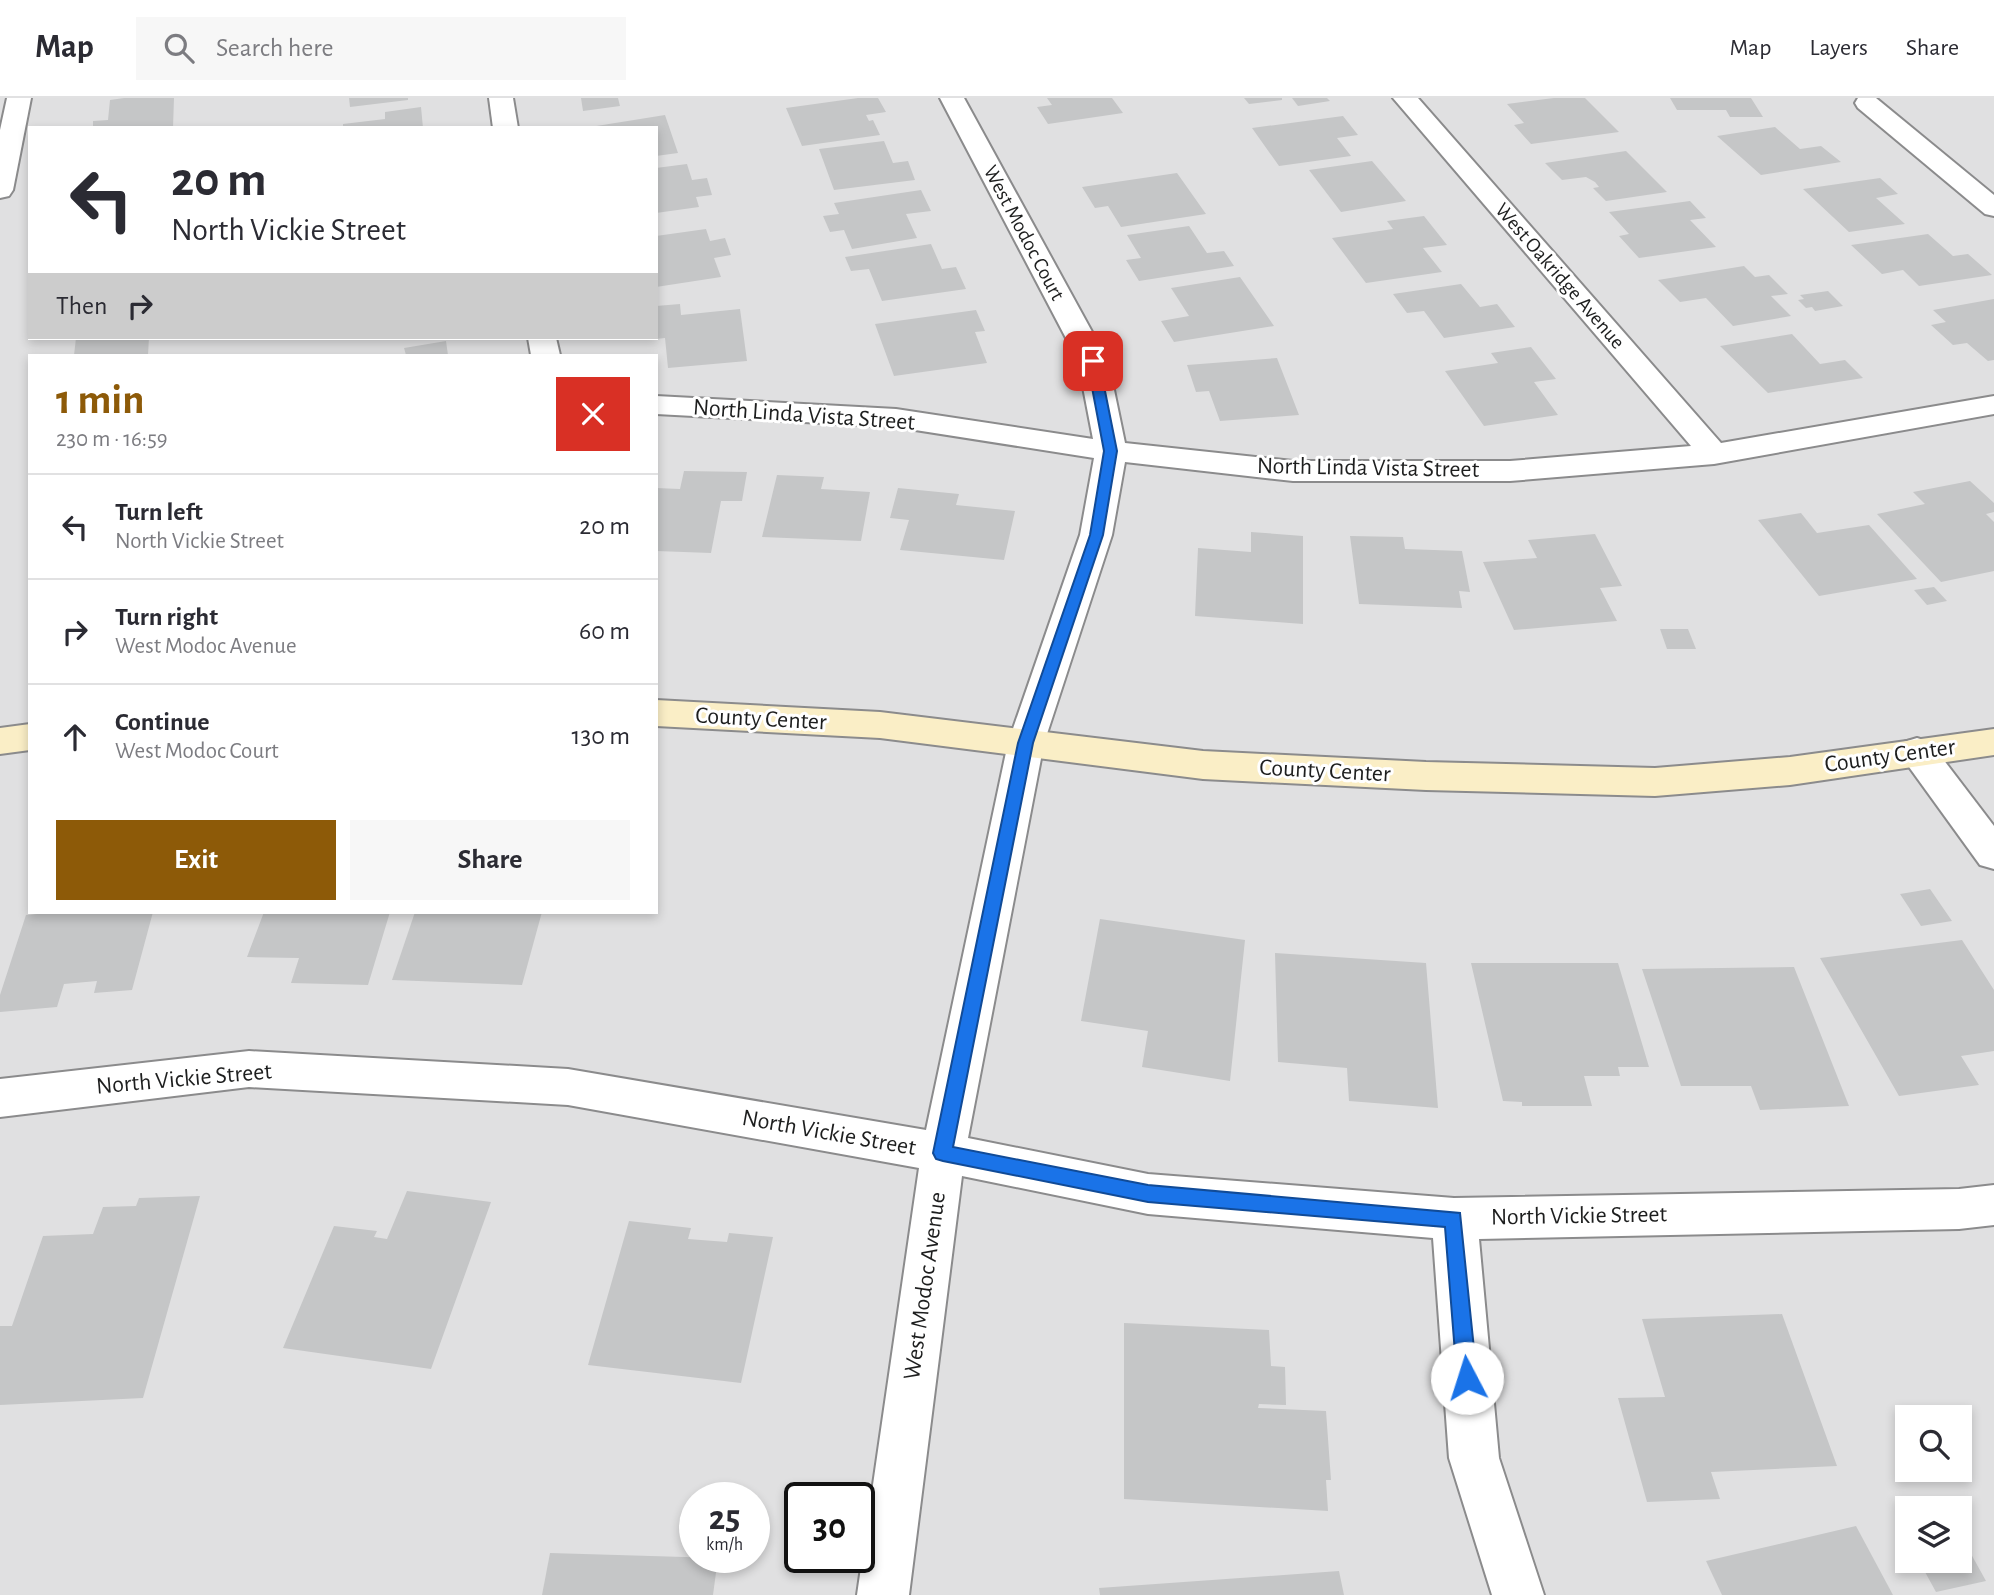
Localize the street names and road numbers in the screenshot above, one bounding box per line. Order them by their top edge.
street label: West Modoc Court [980,162,1068,304]
street label: West Oakridge Avenue [1491,199,1629,353]
street label: North Linda Vista Street [692,395,916,435]
street label: North Linda Vista Street [1257,454,1480,482]
street label: County Center [695,704,828,734]
street label: County Center [1823,735,1957,777]
street label: County Center [1259,756,1392,786]
street label: North Vickie Street [95,1059,273,1099]
street label: North Vickie Street [740,1106,918,1160]
street label: West Modoc Avenue [900,1190,950,1382]
street label: North Vickie Street [1491,1202,1668,1230]

